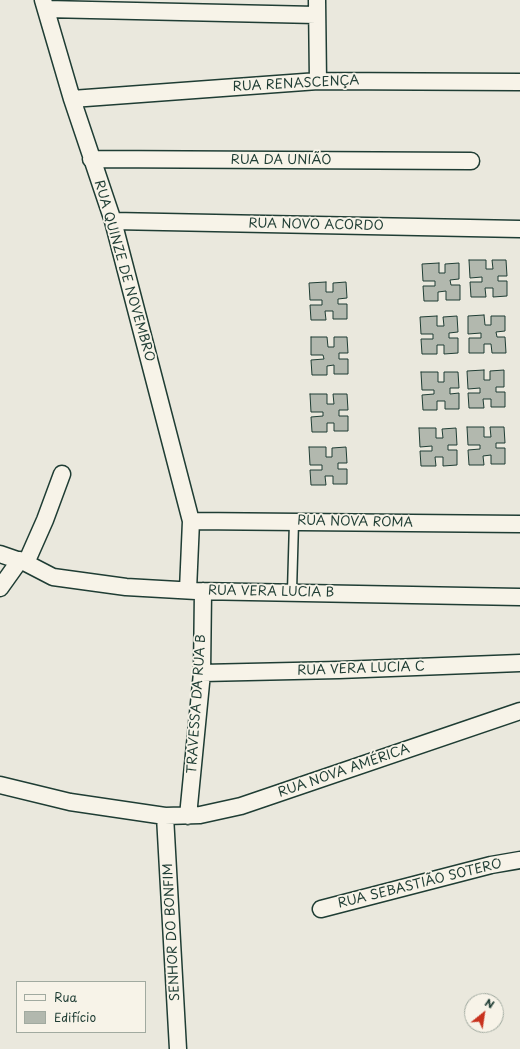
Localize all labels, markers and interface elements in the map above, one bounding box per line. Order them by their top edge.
street label: RUA RENASCENÇA [232,73,360,95]
street label: RUA DA UNIÃO [231,152,331,168]
street label: RUA QUINZE DE NOVEMBRO [91,178,157,364]
street label: RUA NOVO ACORDO [248,216,384,234]
street label: RUA NOVA ROMA [297,513,413,531]
street label: RUA VERA LUCIA B [208,583,334,601]
street label: TRAVESSA DA RUA B [184,634,210,774]
street label: RUA VERA LUCIA C [297,659,425,679]
street label: RUA NOVA AMÉRICA [276,741,412,801]
street label: RUA SEBASTIÃO SOTERO [336,856,504,912]
street label: SENHOR DO BONFIM [161,863,183,1001]
legend [16,981,146,1033]
text: Rua [54,988,77,1006]
north arrow [464,993,504,1033]
text: N [482,993,498,1013]
text: Edifício [54,1008,96,1026]

